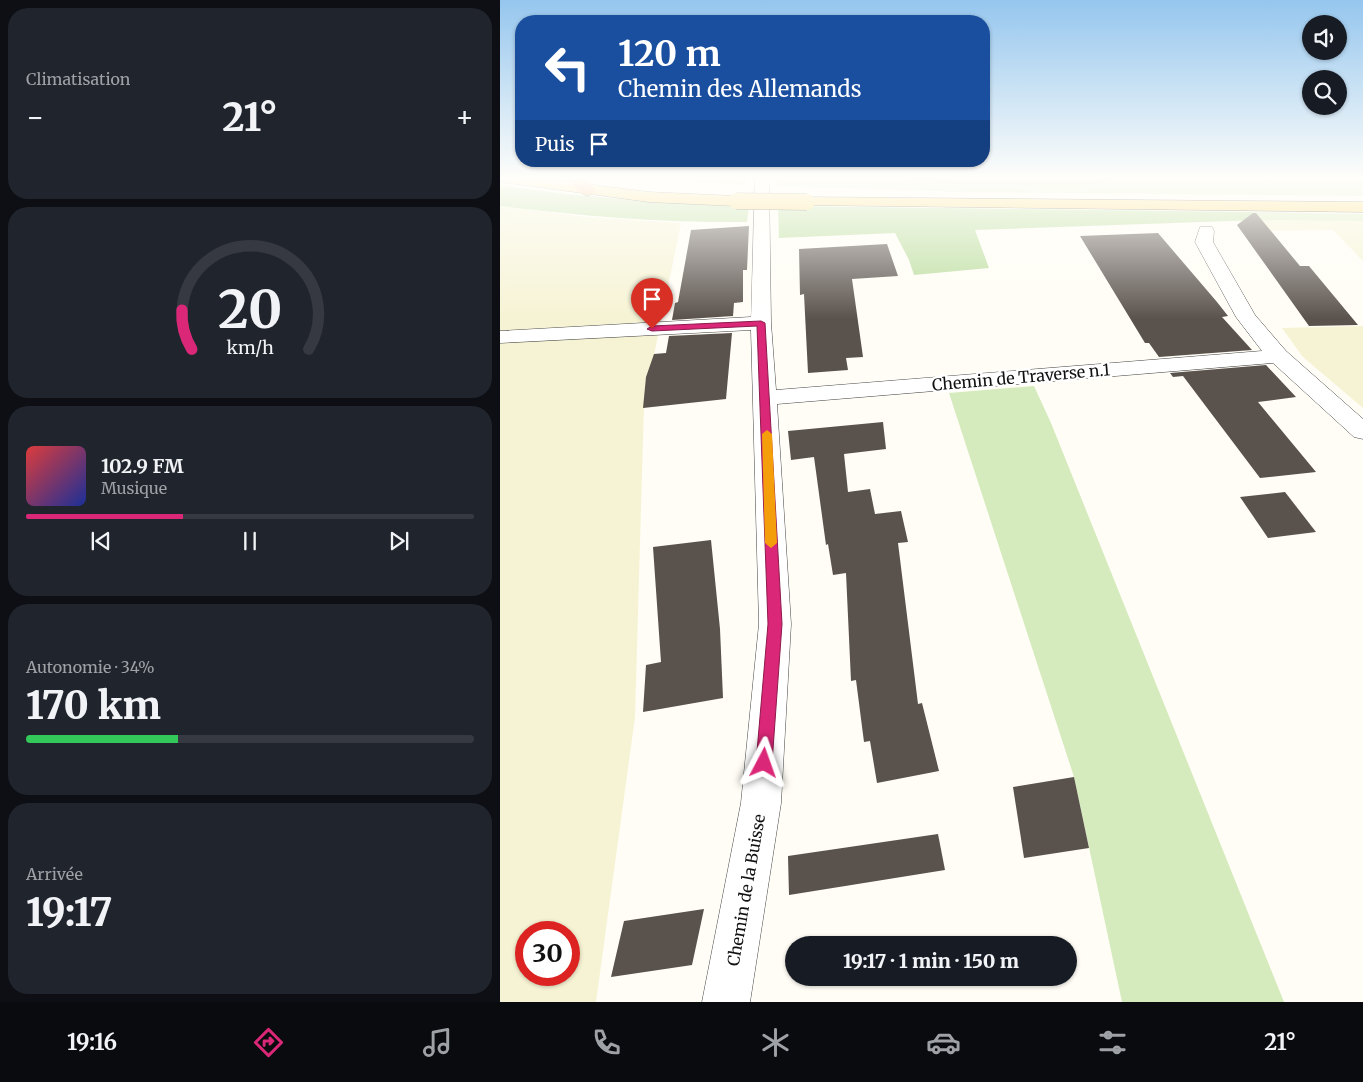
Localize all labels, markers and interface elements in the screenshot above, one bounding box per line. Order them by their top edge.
map controls [1302,15,1347,115]
button: sound [1302,15,1347,60]
text: 120 m [618,32,721,76]
icon: left [535,35,600,100]
text: Climatisation [26,69,130,89]
button: search [1302,70,1347,115]
text: Chemin des Allemands [618,75,861,103]
text: 21° [222,94,278,141]
text: − [26,99,45,135]
text: + [455,99,474,135]
icon: arrive [585,130,613,158]
text: Puis [535,132,575,156]
text: 20 [218,277,282,342]
pin [631,278,673,329]
icon: arrive [638,285,666,313]
text: km/h [226,336,274,359]
street label: Chemin de Traverse n.1 [931,359,1111,395]
text: 102.9 FM [101,454,184,478]
text: Musique [101,478,167,498]
icon: previous [87,527,115,555]
icon: pause [236,527,264,555]
icon: next [385,527,413,555]
text: Autonomie · 34% [26,657,155,677]
text: 170 km [26,682,161,729]
position arrow [737,736,789,788]
street label: Chemin de la Buisse [723,812,769,968]
text: Arrivée [26,864,83,884]
text: 19:17 [26,889,113,936]
speed limit sign: 30 [515,921,580,986]
text: 19:17 · 1 min · 150 m [843,949,1019,973]
icon: directions [251,1025,286,1060]
icon: music [420,1025,455,1060]
icon: phone [589,1025,624,1060]
icon: climate [758,1025,793,1060]
icon: car [926,1025,961,1060]
icon: filters [1095,1025,1130,1060]
text: 19:16 [67,1028,117,1056]
text: 21° [1264,1028,1296,1056]

